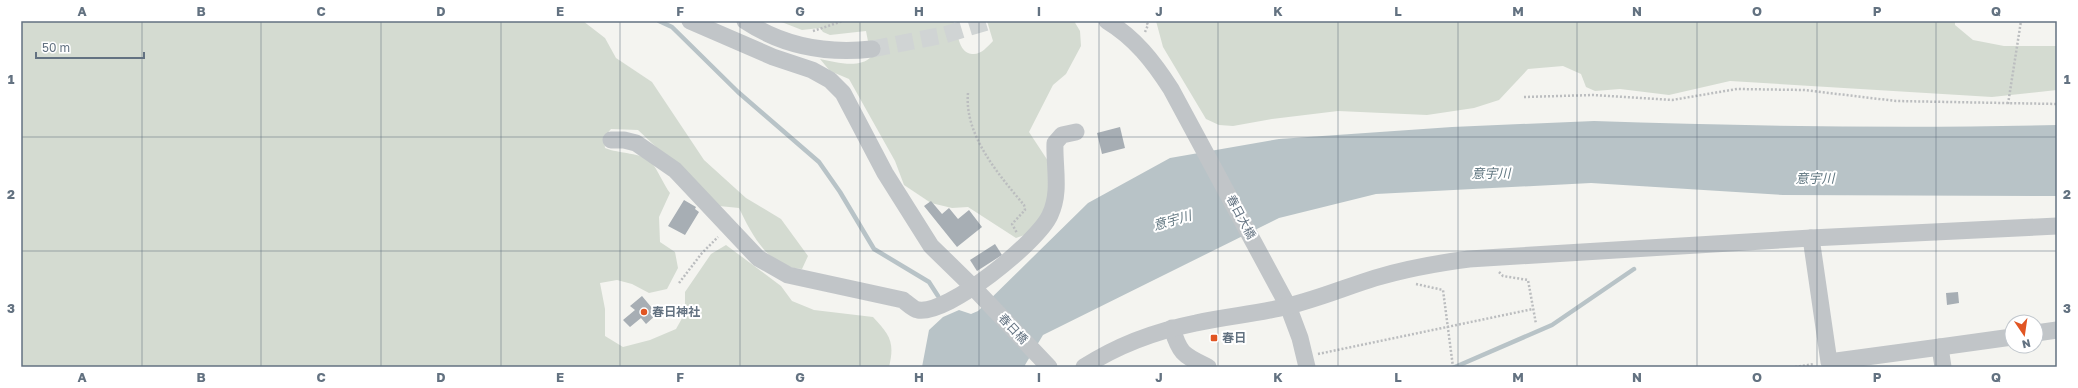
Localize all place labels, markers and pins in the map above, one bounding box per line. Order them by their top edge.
place label: 春日神社 [652,304,700,319]
marker: 春日神社 [639,307,649,317]
place label: 春日 [1222,330,1246,345]
marker: 春日 [1209,333,1219,343]

